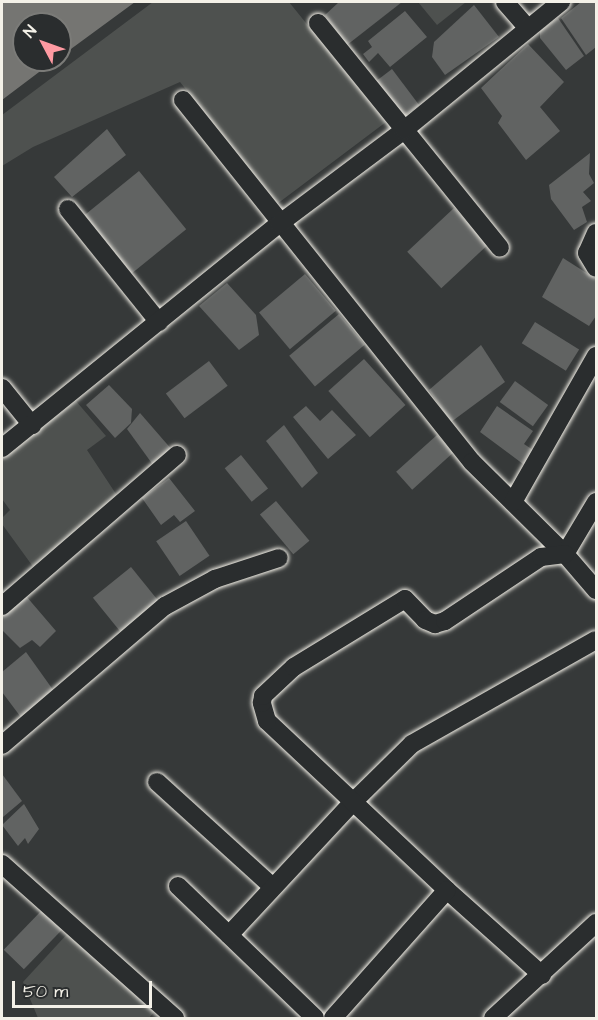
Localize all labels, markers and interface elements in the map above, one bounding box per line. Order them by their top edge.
north arrow [12,12,72,72]
text: N [18,21,42,43]
scale bar [15,969,154,1007]
text: 50 m [23,979,68,1004]

